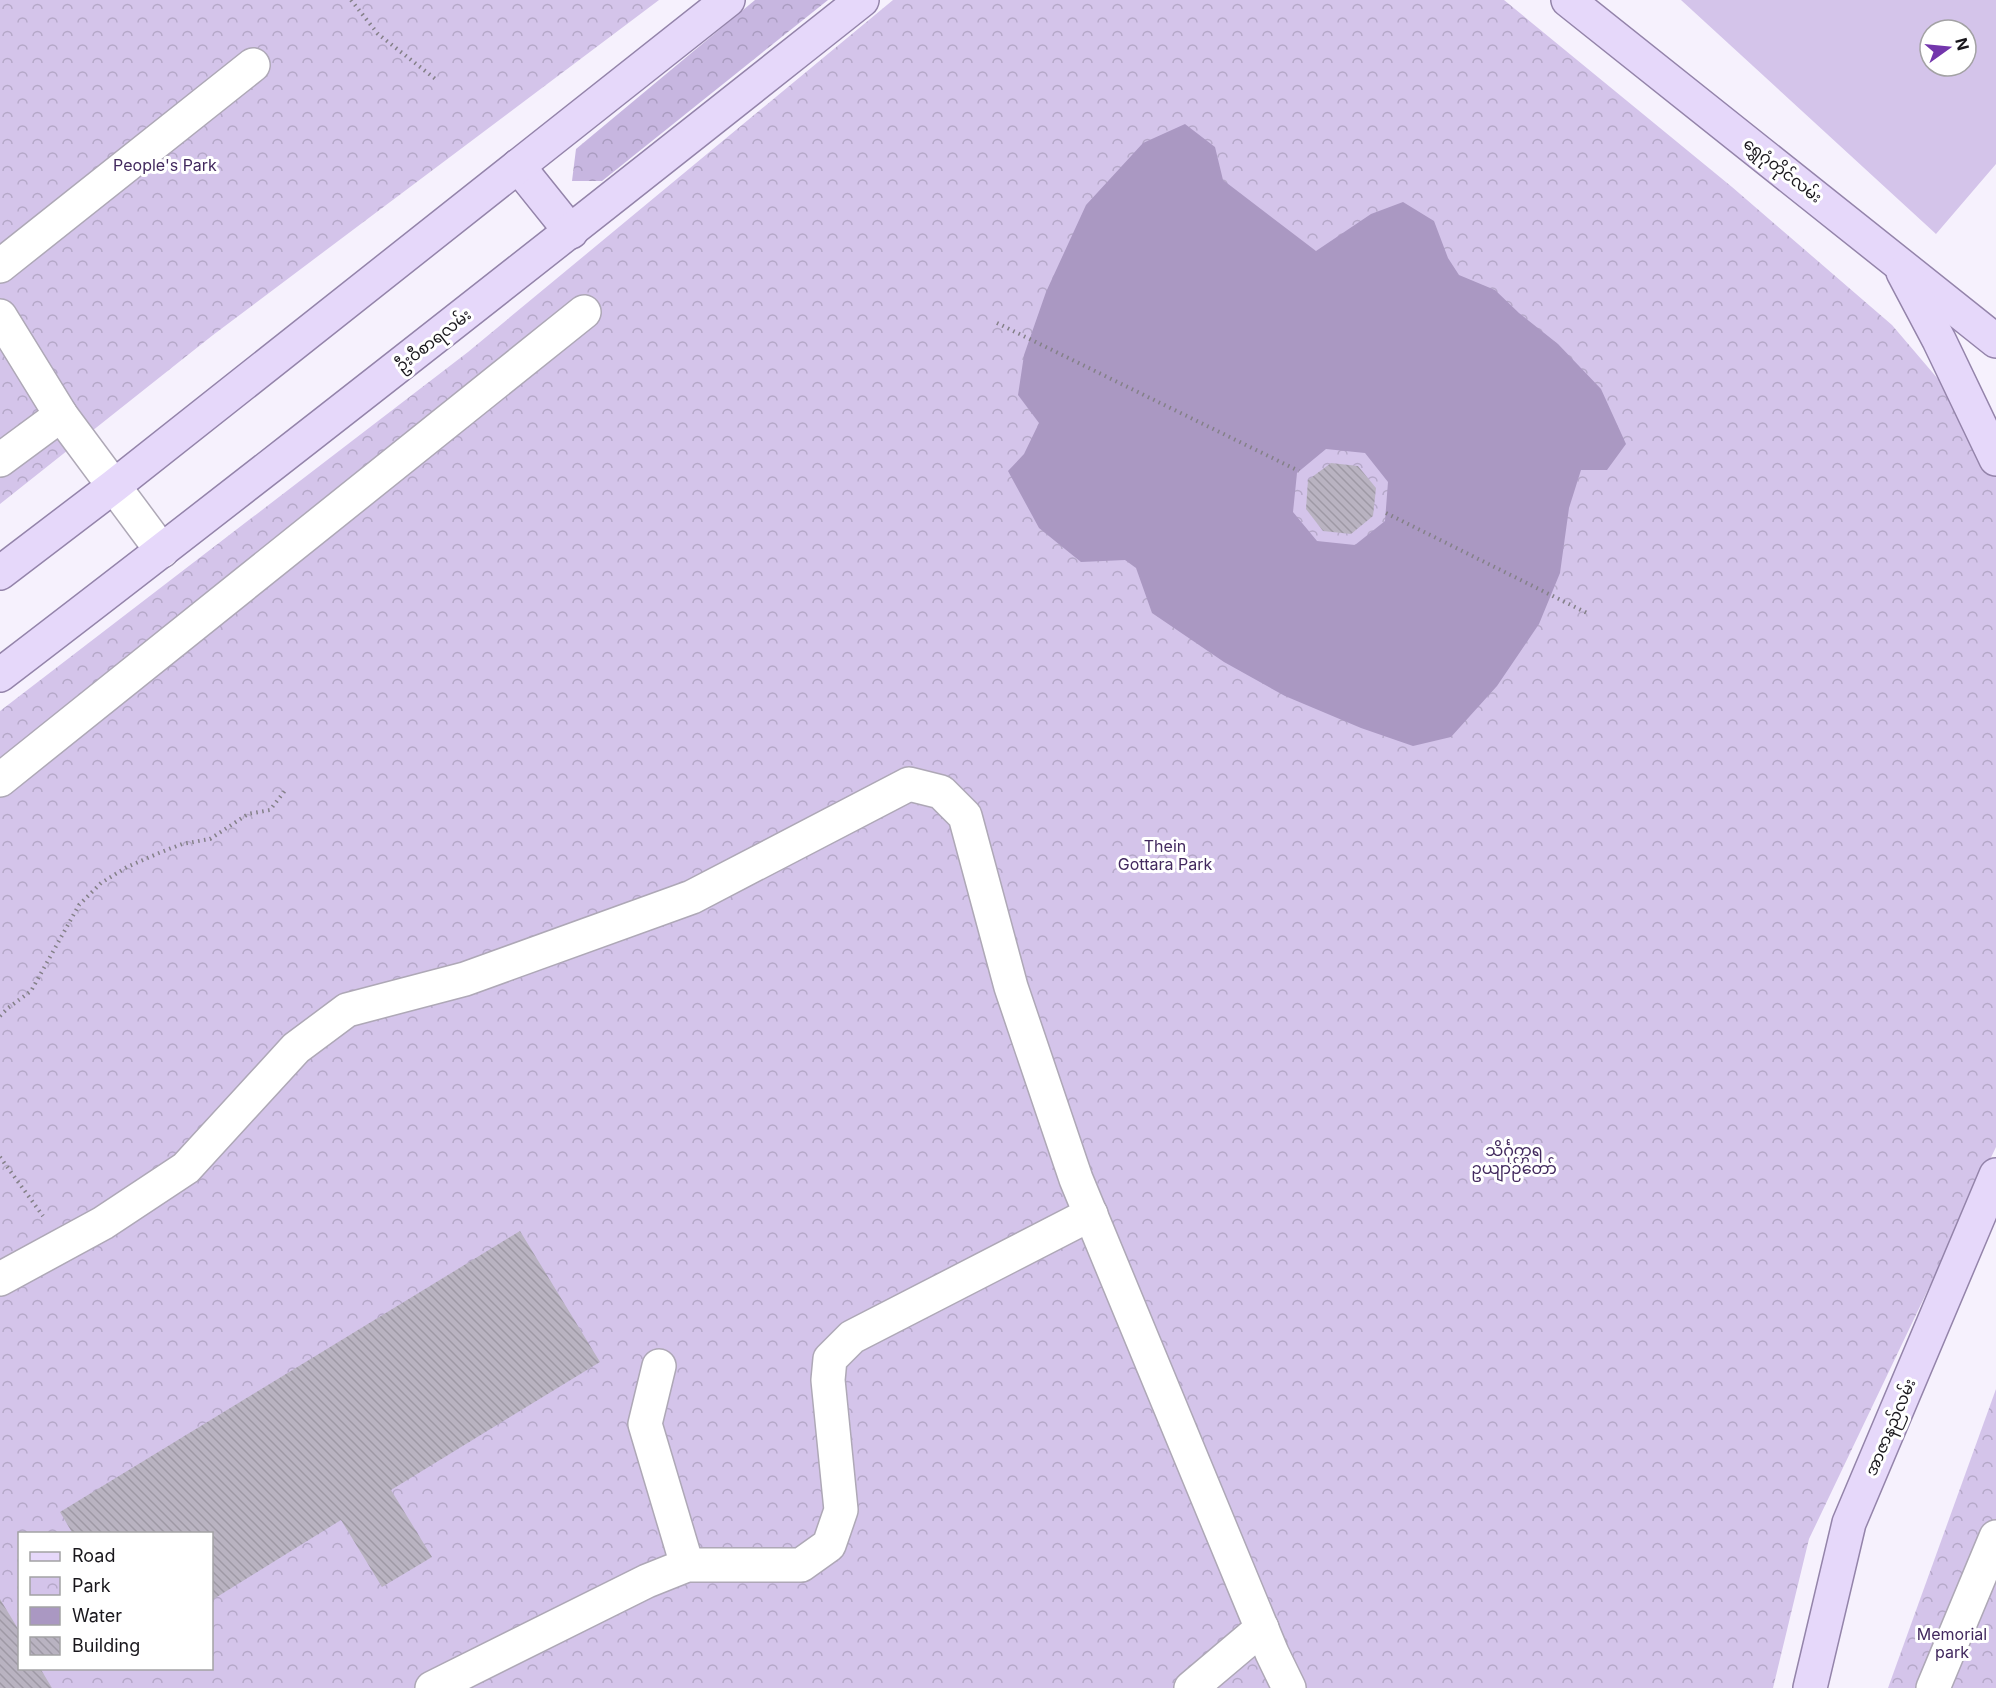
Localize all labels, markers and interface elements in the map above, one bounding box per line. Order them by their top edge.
north arrow [1918,18,1978,78]
text: N [1951,36,1974,53]
street label: ရွှေဂုံတိုင်လမ်း [1737,132,1827,211]
park label: People's Park [113,155,217,175]
street label: ဦးဝီစာရလမ်း [391,304,477,379]
park label: Thein Gottara Park [1118,836,1212,874]
park label: သိင်္ဂုတ္တရ ဥယျာဉ်တော် [1471,1139,1557,1182]
street label: အာဇာနည်လမ်း [1860,1375,1923,1480]
legend [18,1532,213,1670]
text: Road [72,1545,115,1566]
text: Park [72,1575,111,1596]
text: Water [72,1605,122,1626]
park label: Memorial park [1917,1624,1987,1662]
text: Building [72,1635,140,1656]

